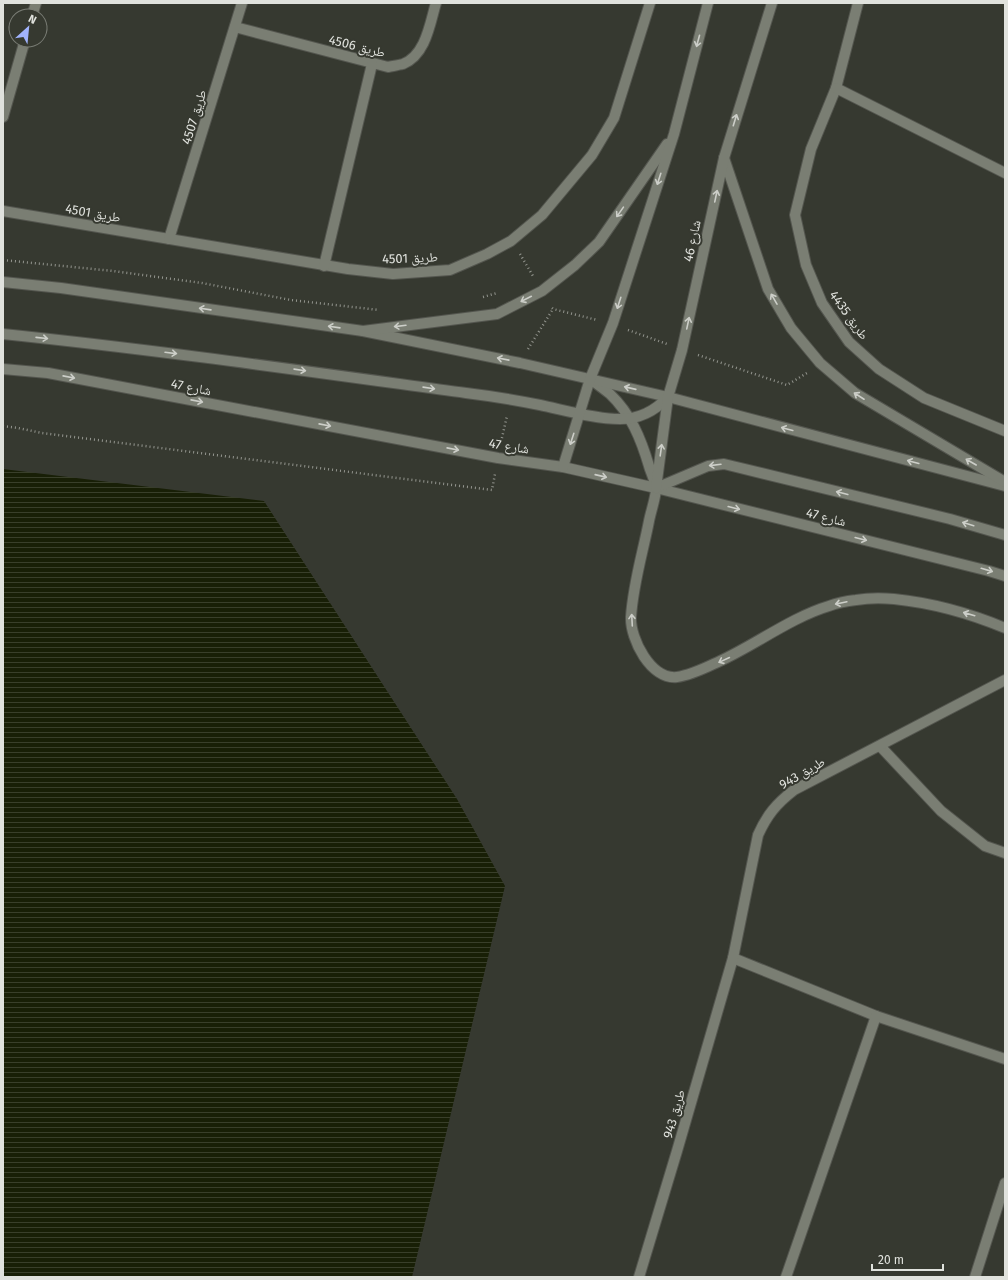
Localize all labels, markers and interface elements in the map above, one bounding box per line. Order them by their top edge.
north arrow [8,8,48,48]
text: N [26,12,39,27]
street label: طريق 4506 [327,32,387,61]
one-way arrow [694,34,702,47]
street label: طريق 4507 [179,88,210,146]
one-way arrow [732,114,739,127]
one-way arrow [655,173,663,185]
one-way arrow [712,190,720,203]
street label: طريق 4501 [64,201,122,226]
one-way arrow [616,206,624,217]
street label: شارع 46 [680,219,706,264]
street label: طريق 4501 [382,250,438,267]
street label: طريق 4435 [825,288,872,343]
one-way arrow [770,293,778,305]
one-way arrow [520,296,532,303]
one-way arrow [615,296,622,309]
one-way arrow [199,305,212,313]
one-way arrow [685,317,693,330]
one-way arrow [328,323,341,331]
one-way arrow [394,323,407,330]
one-way arrow [35,334,48,342]
one-way arrow [164,349,177,357]
one-way arrow [497,355,510,363]
one-way arrow [293,366,306,374]
one-way arrow [63,374,76,382]
street label: شارع 47 [169,376,212,400]
one-way arrow [422,384,435,392]
one-way arrow [624,384,637,392]
one-way arrow [854,392,865,400]
one-way arrow [190,398,203,406]
one-way arrow [318,422,331,430]
one-way arrow [781,424,794,432]
one-way arrow [568,432,575,445]
street label: شارع 47 [487,435,530,459]
one-way arrow [657,444,665,457]
one-way arrow [446,446,459,454]
one-way arrow [907,457,920,465]
one-way arrow [965,458,977,466]
one-way arrow [709,461,722,469]
one-way arrow [594,472,607,480]
one-way arrow [835,488,848,496]
one-way arrow [728,504,741,512]
street label: شارع 47 [804,505,847,531]
one-way arrow [961,520,974,527]
one-way arrow [854,536,867,543]
one-way arrow [980,567,993,574]
one-way arrow [835,600,848,608]
one-way arrow [962,610,975,617]
one-way arrow [628,614,636,627]
one-way arrow [719,656,731,664]
street label: طريق 943 [777,754,828,793]
street label: طريق 943 [660,1088,689,1140]
scale bar [872,1246,943,1272]
text: 20 m [878,1253,904,1267]

